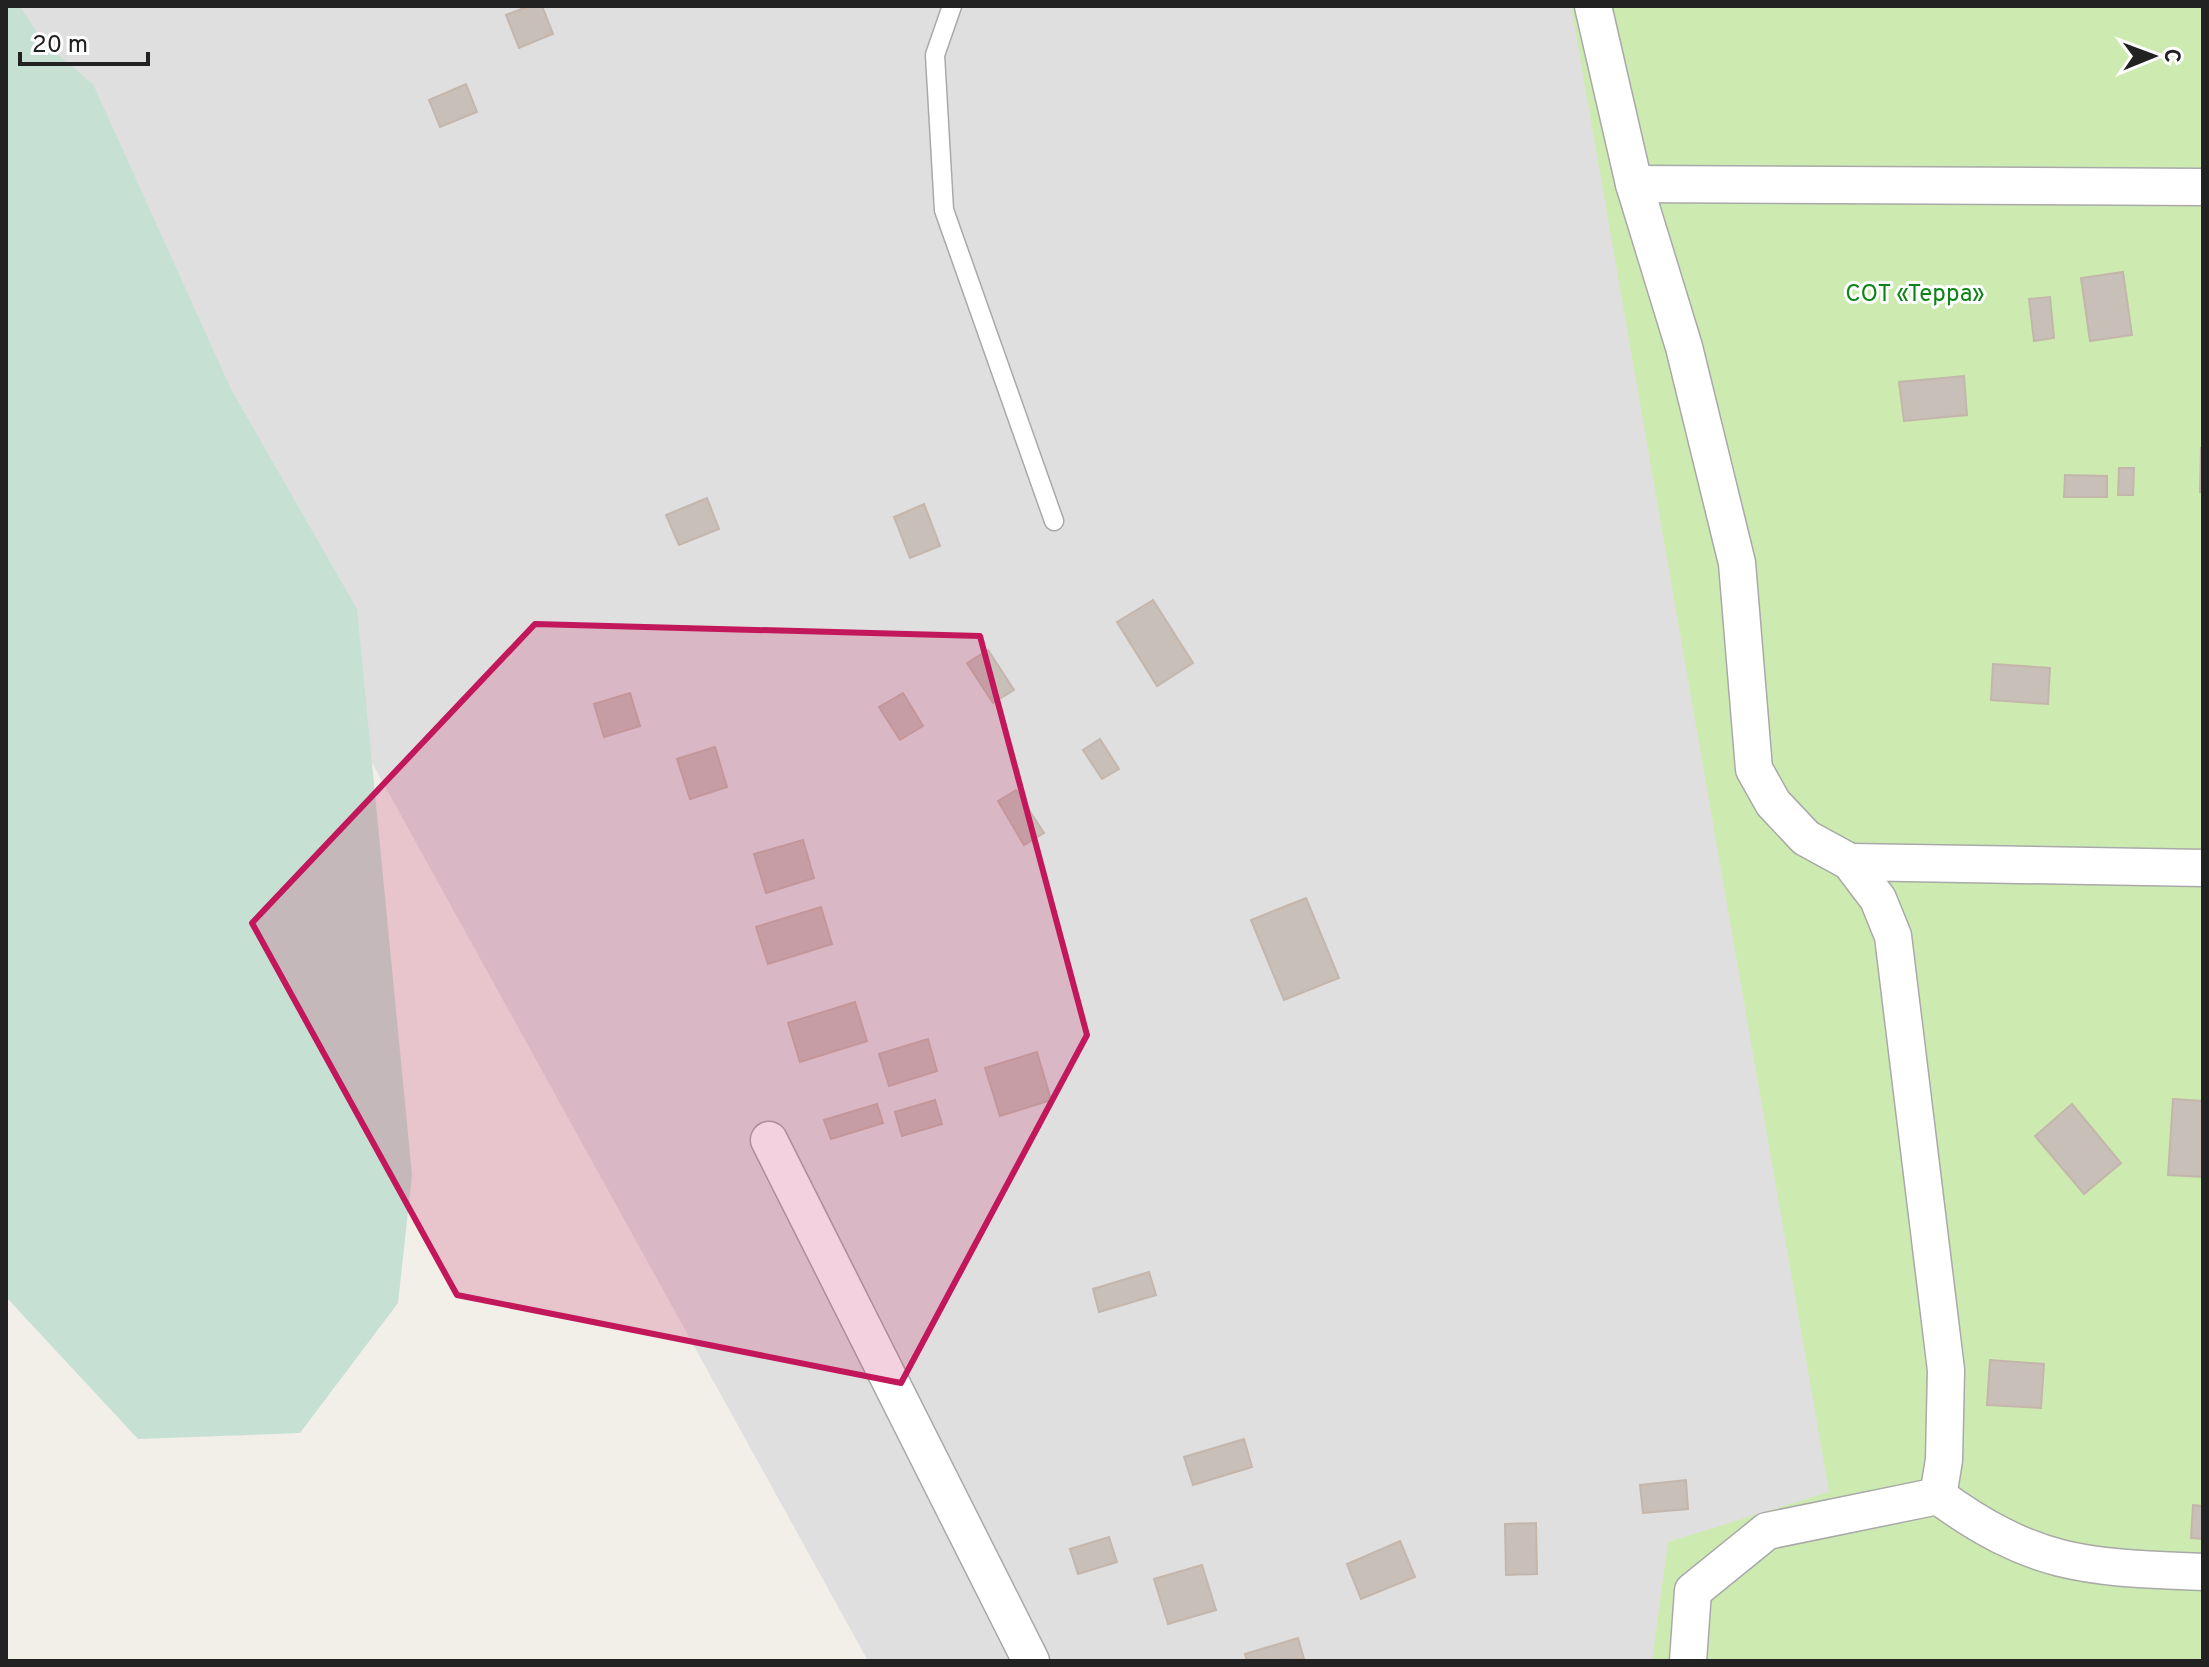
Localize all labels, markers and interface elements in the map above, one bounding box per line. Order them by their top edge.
scale bar [20,16,148,66]
north arrow [2113,16,2193,96]
text: 20 m [32,31,88,61]
text: С [2157,48,2184,63]
park label: СОТ «Терра» [1845,280,1985,310]

